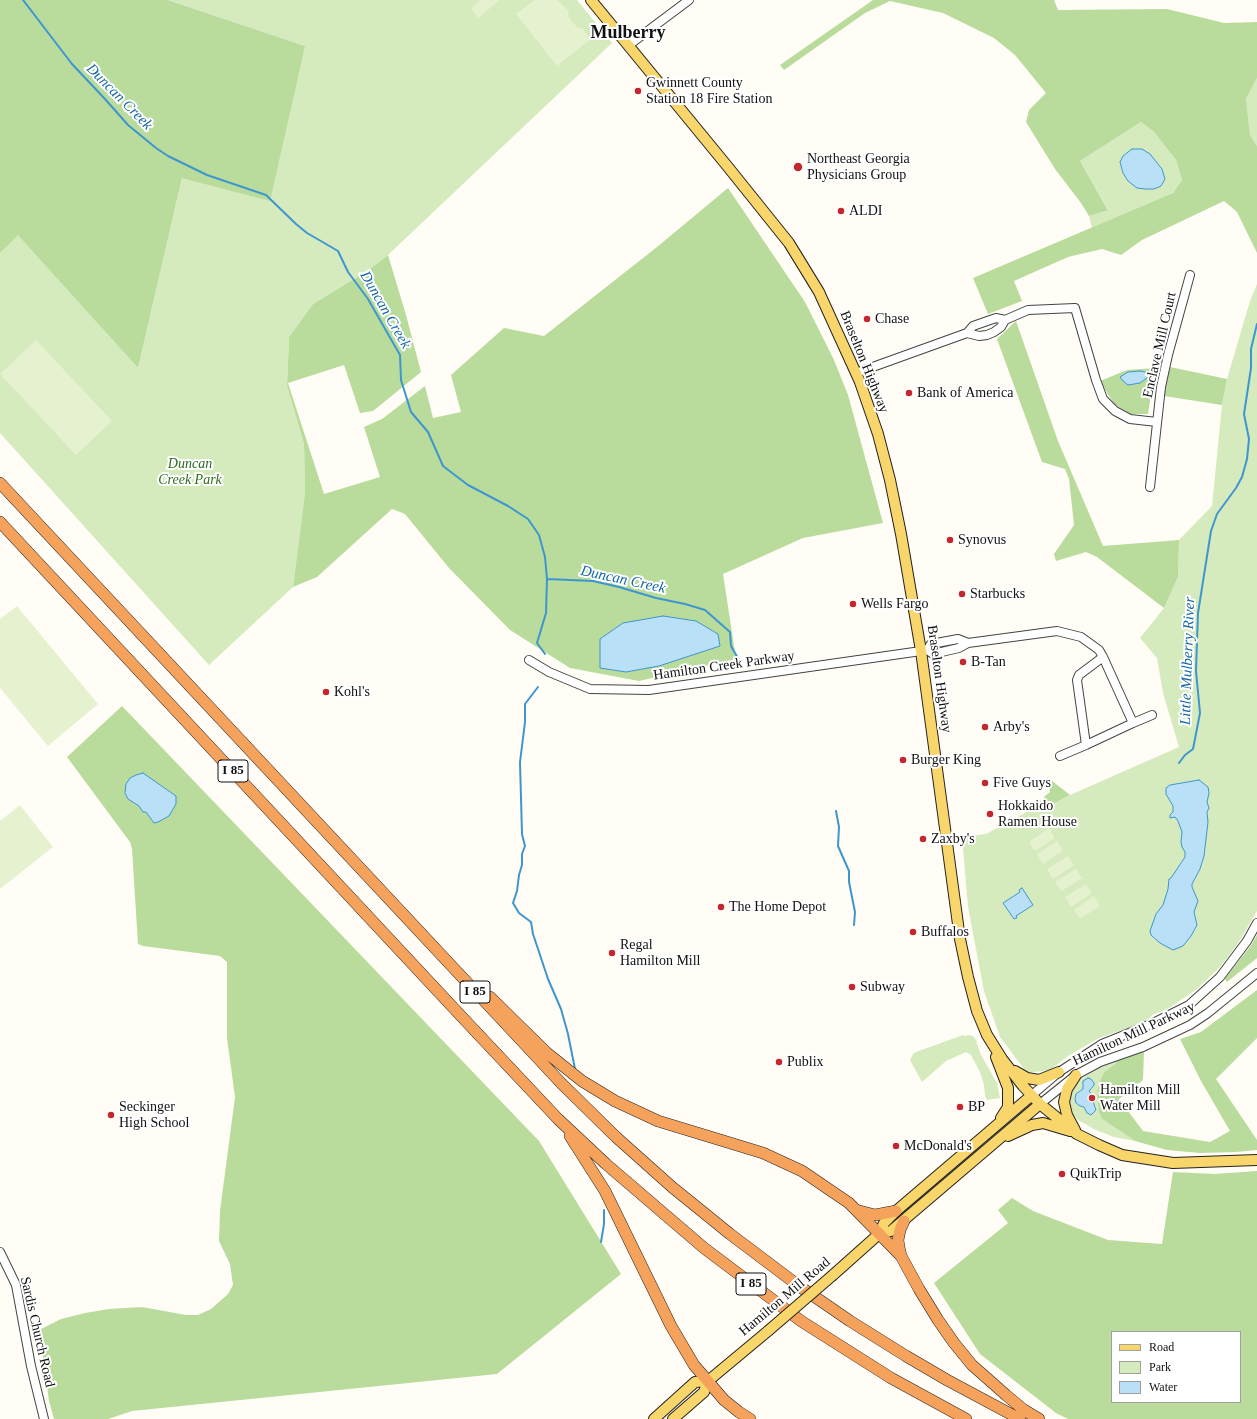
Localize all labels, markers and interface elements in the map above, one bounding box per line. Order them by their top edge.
district label: Mulberry [591,22,665,44]
water label: Duncan Creek [82,60,156,134]
place label: Gwinnett County Station 18 Fire Station [646,75,772,108]
marker: Gwinnett County Station 18 Fire Station [633,86,643,96]
place label: Northeast Georgia Physicians Group [807,151,910,184]
marker: Northeast Georgia Physicians Group [792,161,804,173]
place label: ALDI [849,203,882,219]
marker: ALDI [836,206,846,216]
water label: Duncan Creek [356,268,414,352]
street label: Enclave Mill Court [1140,290,1180,400]
street label: Braselton Highway [836,309,892,415]
place label: Chase [875,311,909,327]
marker: Chase [862,314,872,324]
place label: Bank of America [917,385,1013,401]
marker: Bank of America [904,388,914,398]
park label: Duncan Creek Park [158,456,222,488]
place label: Synovus [958,532,1006,548]
marker: Synovus [945,535,955,545]
water label: Duncan Creek [579,562,667,598]
place label: Starbucks [970,586,1025,602]
marker: Starbucks [957,589,967,599]
place label: Wells Fargo [861,596,928,612]
water label: Little Mulberry River [1177,597,1199,725]
marker: Wells Fargo [848,599,858,609]
street label: Braselton Highway [923,624,955,734]
street label: Hamilton Creek Parkway [652,648,796,684]
place label: B-Tan [971,654,1006,670]
marker: B-Tan [958,657,968,667]
place label: Kohl's [334,684,370,700]
marker: Kohl's [321,687,331,697]
place label: Arby's [993,719,1030,735]
marker: Arby's [980,722,990,732]
place label: Burger King [911,752,981,768]
marker: Burger King [898,755,908,765]
road number: I 85 [218,760,248,782]
place label: Five Guys [993,775,1051,791]
marker: Five Guys [980,778,990,788]
place label: Hokkaido Ramen House [998,798,1077,830]
marker: Hokkaido Ramen House [985,809,995,819]
place label: Zaxby's [931,831,975,847]
marker: Zaxby's [918,834,928,844]
place label: The Home Depot [729,899,826,915]
marker: The Home Depot [716,902,726,912]
place label: Buffalos [921,924,969,940]
marker: Buffalos [908,927,918,937]
place label: Regal Hamilton Mill [620,937,700,970]
marker: Regal Hamilton Mill [607,948,617,958]
place label: Subway [860,979,905,995]
road number: I 85 [460,981,490,1003]
marker: Subway [847,982,857,992]
street label: Hamilton Mill Parkway [1070,998,1198,1070]
place label: Publix [787,1054,824,1070]
marker: Publix [774,1057,784,1067]
place label: Hamilton Mill Water Mill [1100,1082,1180,1114]
marker: Hamilton Mill Water Mill [1087,1093,1097,1103]
place label: Seckinger High School [119,1099,189,1132]
place label: BP [968,1099,985,1115]
marker: BP [955,1102,965,1112]
marker: Seckinger High School [106,1110,116,1120]
place label: McDonald's [904,1138,972,1154]
marker: McDonald's [891,1141,901,1151]
place label: QuikTrip [1070,1166,1122,1182]
marker: QuikTrip [1057,1169,1067,1179]
street label: Hamilton Mill Road [736,1254,834,1340]
road number: I 85 [736,1273,766,1295]
street label: Sardis Church Road [16,1275,58,1389]
legend [1111,1331,1241,1403]
text: Road [1149,1340,1174,1354]
text: Park [1149,1360,1171,1374]
text: Water [1149,1380,1177,1394]

